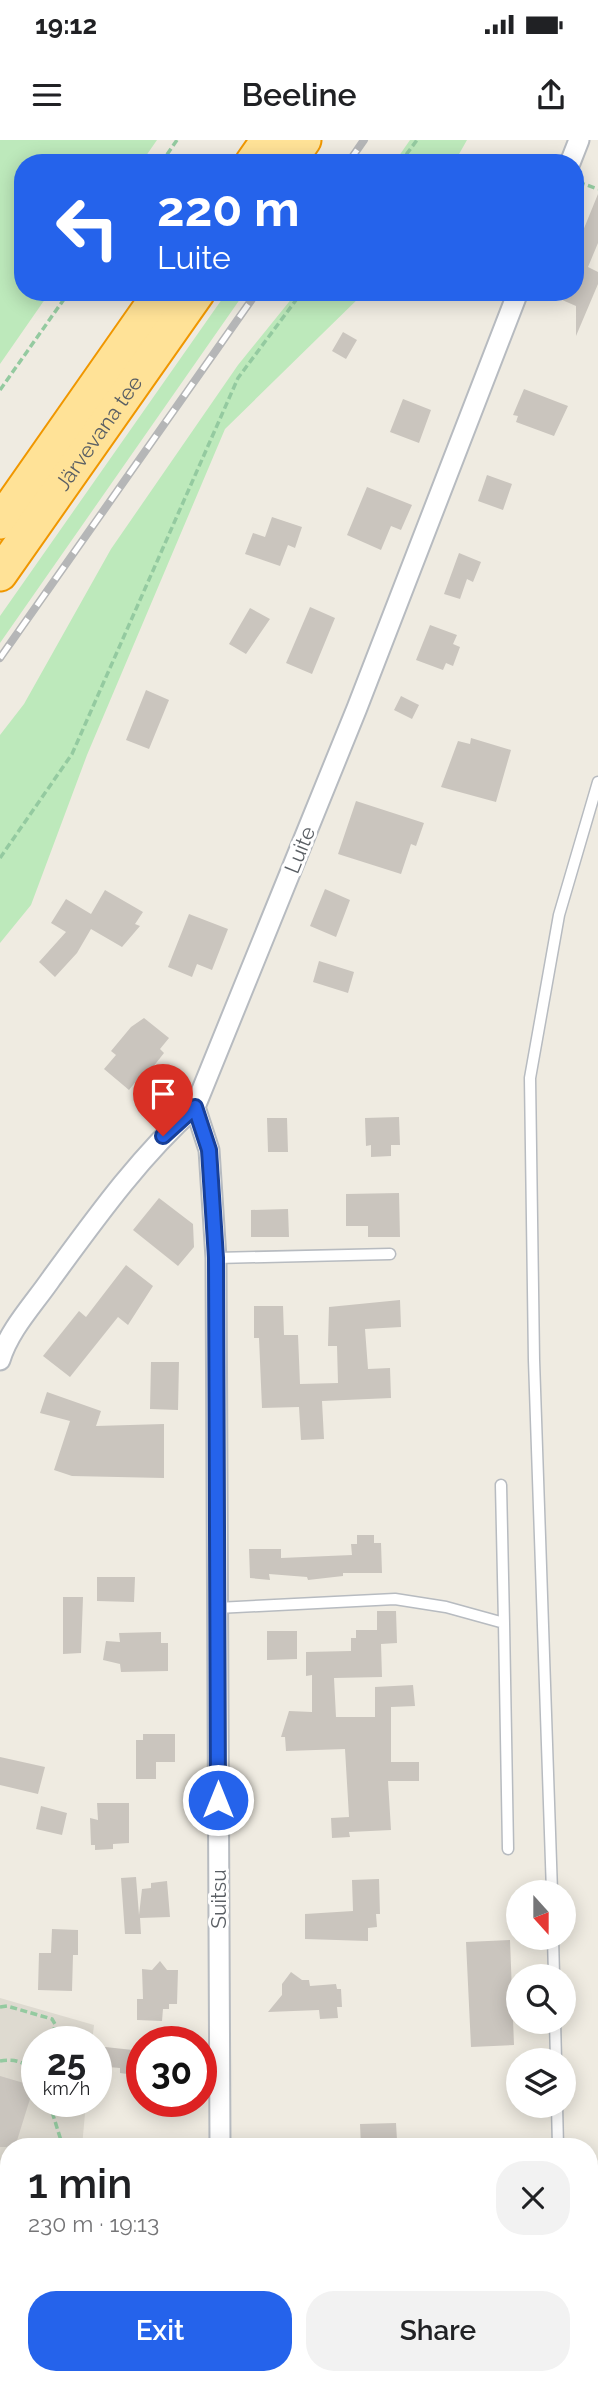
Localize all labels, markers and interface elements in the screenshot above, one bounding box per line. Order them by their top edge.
text: 19:12 [35,10,97,40]
icon: menu [28,76,66,114]
text: Beeline [241,76,357,113]
icon: share [532,76,570,114]
text: 220 m [157,180,300,237]
icon: left [42,182,133,273]
text: Luite [157,239,231,276]
street label: Järvevana tee [50,371,147,495]
street label: Luite [279,823,320,877]
pin [133,1064,193,1136]
icon: arrive [144,1075,182,1113]
position arrow [181,1763,255,1837]
street label: Suitsu [206,1869,231,1929]
north arrow [506,1880,576,1950]
map controls [506,1880,576,2118]
button: search [506,1964,576,2034]
speed limit sign: 30 [126,2026,217,2117]
text: 25 [47,2042,86,2083]
button: layers [506,2048,576,2118]
text: km/h [43,2078,90,2099]
text: 1 min [28,2159,132,2208]
button: close [496,2161,570,2235]
text: 230 m · 19:13 [28,2210,159,2237]
button: Exit [28,2291,292,2371]
button: Share [306,2291,570,2371]

